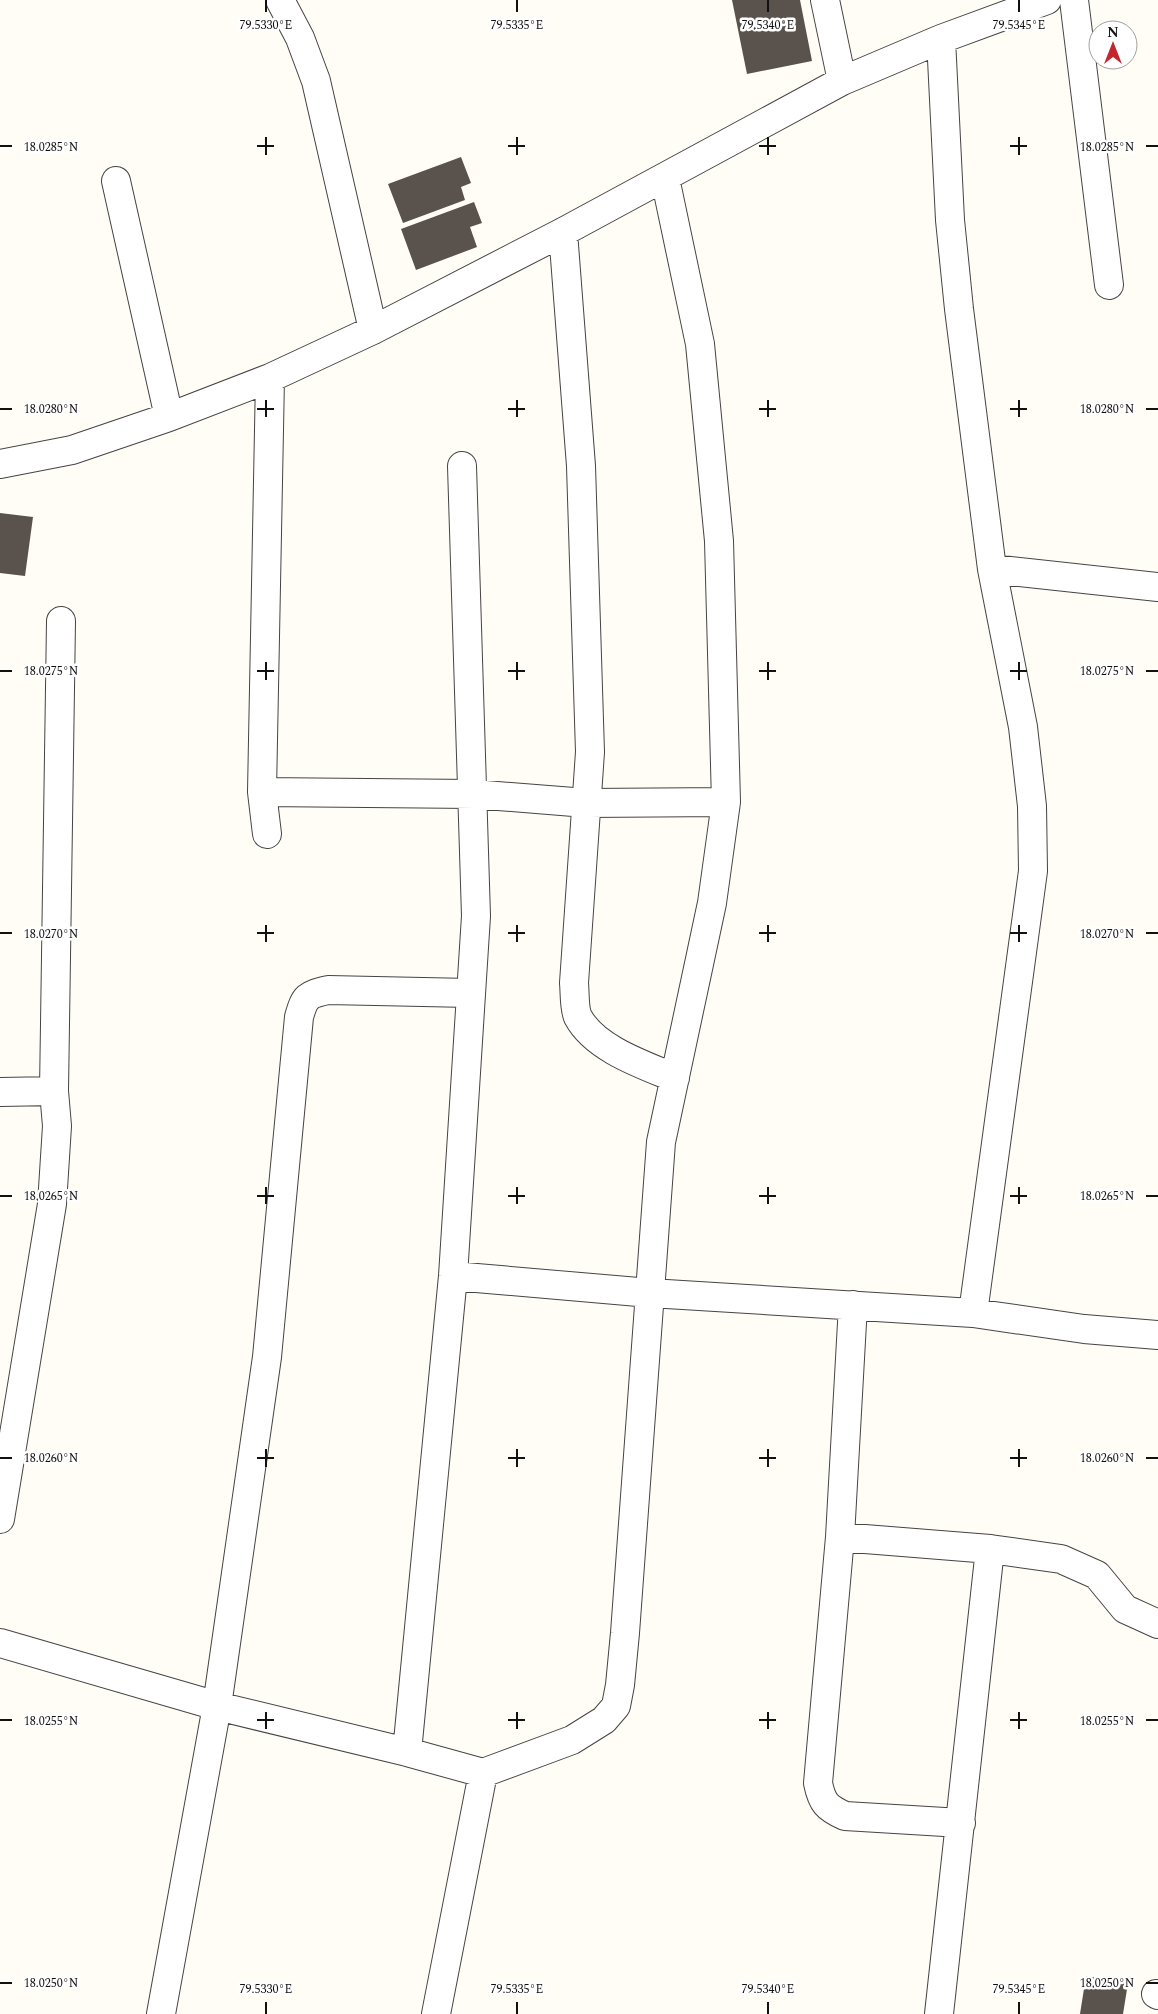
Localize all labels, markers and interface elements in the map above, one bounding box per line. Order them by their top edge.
text: 79.5330°E [240,16,292,35]
text: 79.5335°E [491,16,543,35]
text: 79.5340°E [742,16,794,35]
text: 79.5345°E [993,16,1045,35]
north arrow [1088,20,1138,70]
text: N [1107,22,1119,43]
text: 18.0285°N [24,138,78,157]
text: 18.0285°N [1080,138,1134,157]
text: 18.0280°N [24,400,78,419]
text: 18.0280°N [1080,400,1134,419]
text: 18.0275°N [24,662,78,681]
text: 18.0275°N [1080,662,1134,681]
text: 18.0270°N [24,925,78,944]
text: 18.0270°N [1080,925,1134,944]
text: 18.0265°N [24,1187,78,1206]
text: 18.0265°N [1080,1187,1134,1206]
text: 18.0260°N [24,1449,78,1468]
text: 18.0260°N [1080,1449,1134,1468]
text: 18.0255°N [24,1712,78,1731]
text: 18.0255°N [1080,1712,1134,1731]
text: 18.0250°N [24,1974,78,1993]
text: 18.0250°N [1080,1974,1134,1993]
text: 79.5330°E [240,1980,292,1999]
text: 79.5335°E [491,1980,543,1999]
text: 79.5340°E [742,1980,794,1999]
text: 79.5345°E [993,1980,1045,1999]

